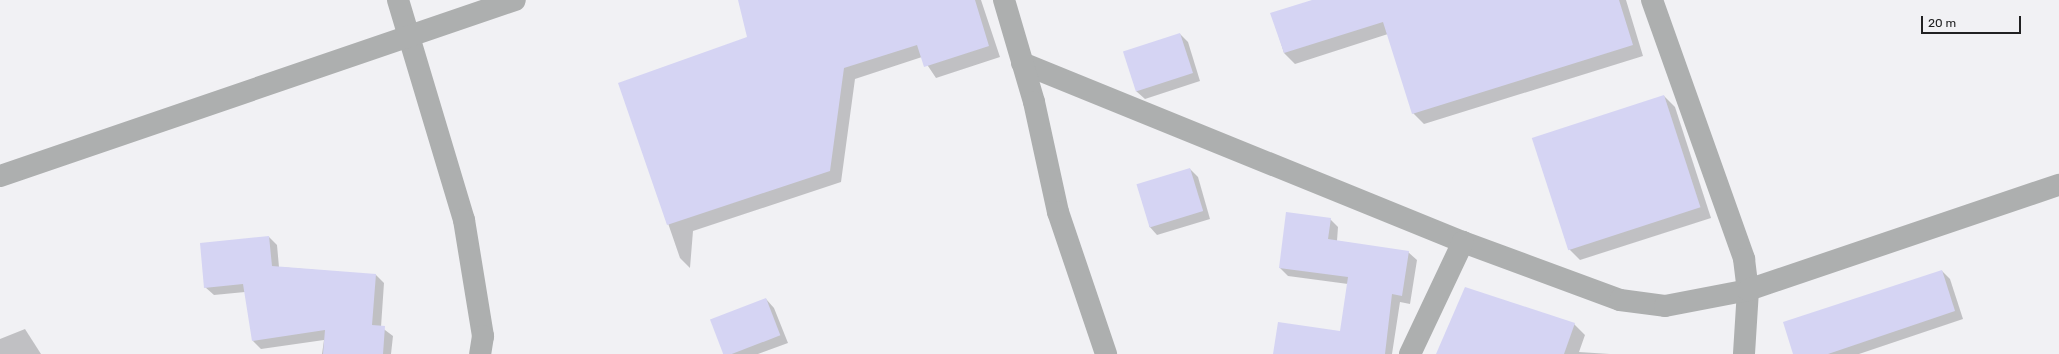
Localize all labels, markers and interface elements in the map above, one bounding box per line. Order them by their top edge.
scale bar [1923,8,2023,34]
text: 20 m [1928,16,1956,30]

